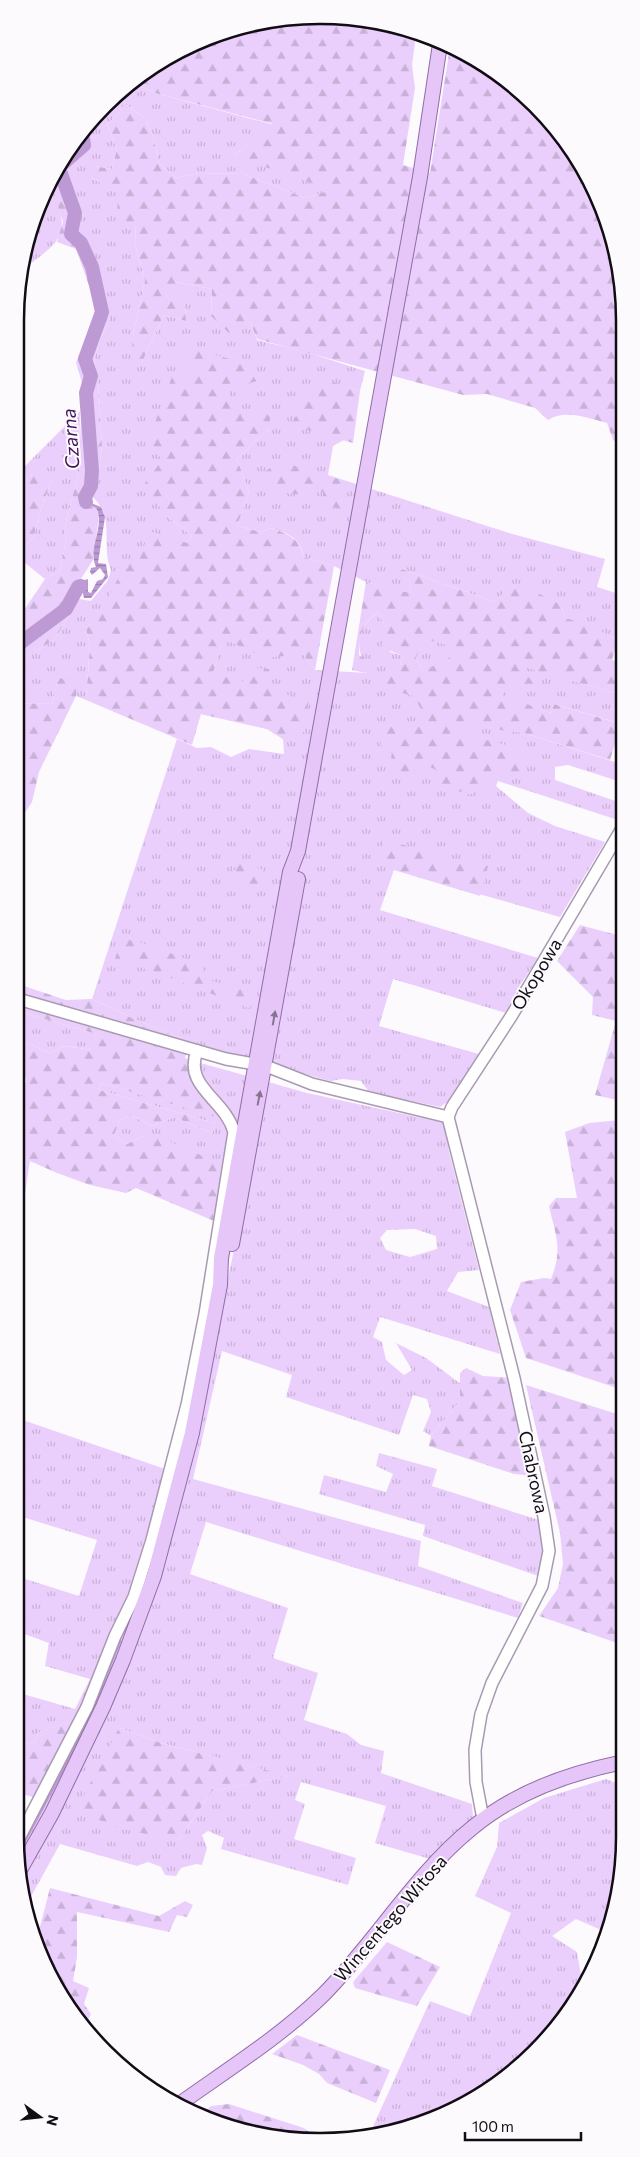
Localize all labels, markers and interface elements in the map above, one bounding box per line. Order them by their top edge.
water label: Czarna [56,408,84,470]
street label: Okopowa [506,934,566,1014]
one-way arrow [271,1010,279,1026]
one-way arrow [256,1090,264,1106]
street label: Chabrowa [515,1429,553,1515]
street label: Wincentego Witosa [329,1850,451,1986]
north arrow [15,2092,65,2142]
scale bar [465,2110,581,2142]
text: N [43,2113,63,2128]
text: 100 m [472,2117,514,2135]

